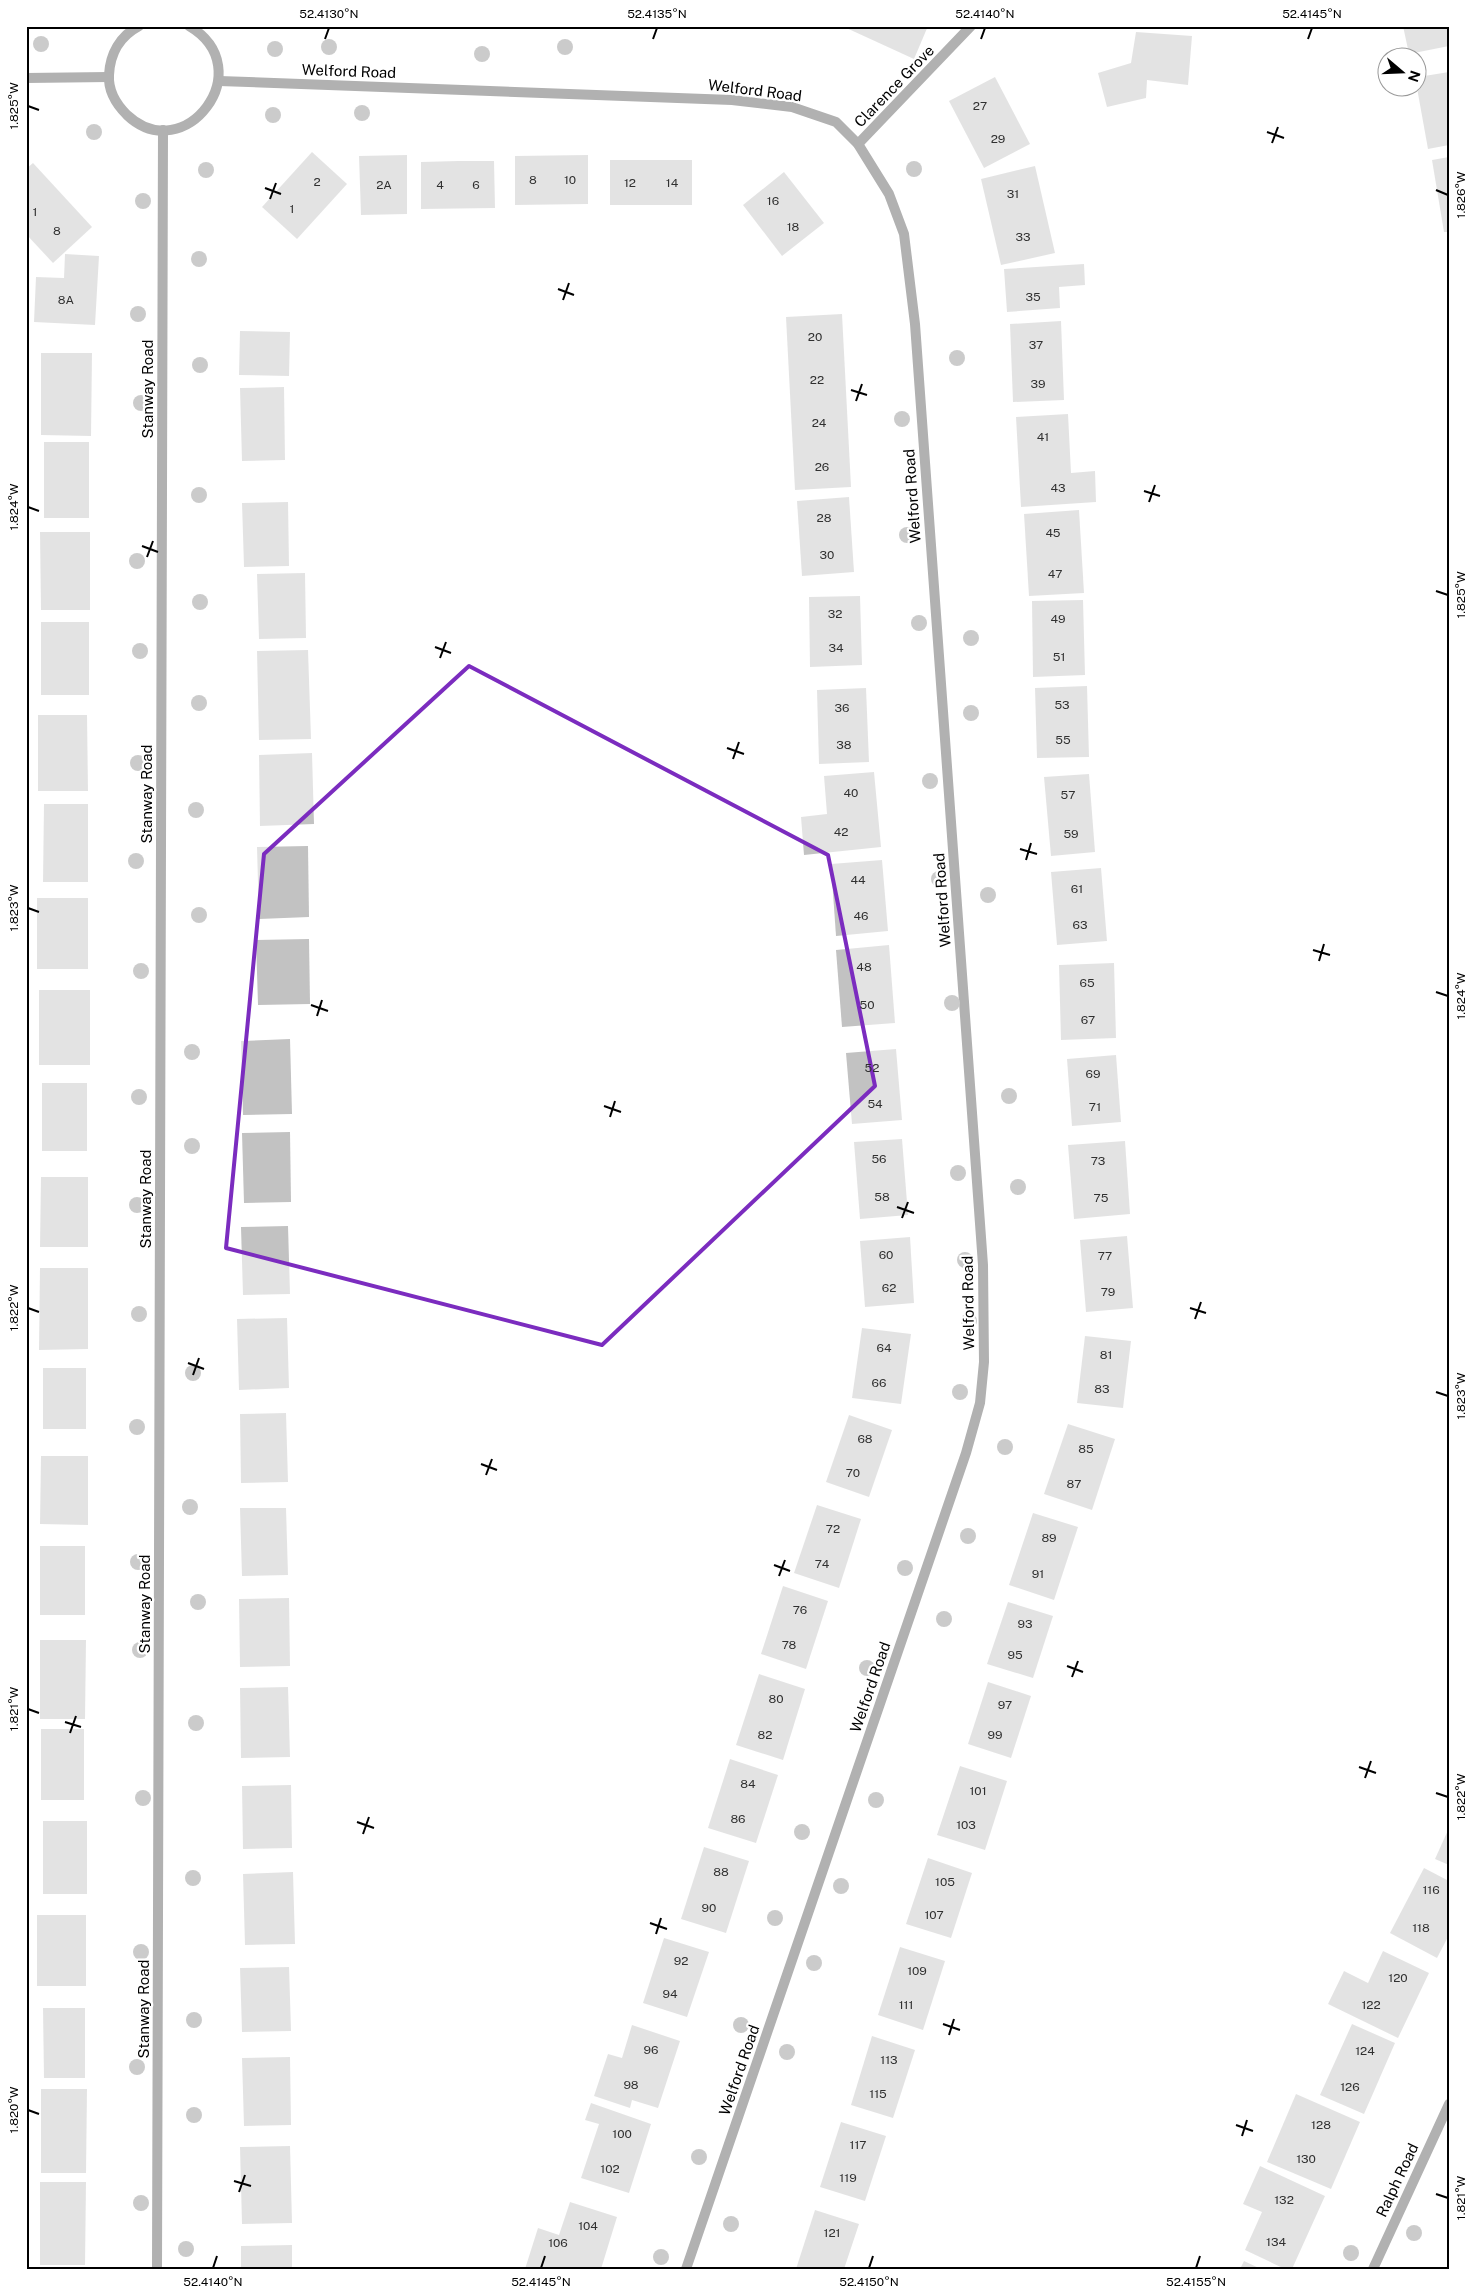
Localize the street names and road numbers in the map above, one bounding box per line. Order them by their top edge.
street label: Clarence Grove [851,42,937,130]
street label: Welford Road [301,61,397,81]
street label: Welford Road [707,76,803,104]
street label: Stanway Road [139,340,156,438]
street label: Welford Road [900,448,924,544]
street label: Stanway Road [138,745,155,843]
street label: Welford Road [930,852,954,948]
street label: Stanway Road [137,1150,154,1248]
street label: Welford Road [959,1256,977,1350]
street label: Stanway Road [136,1555,153,1653]
street label: Welford Road [847,1640,893,1734]
street label: Stanway Road [135,1960,152,2058]
street label: Welford Road [716,2023,762,2117]
street label: Ralph Road [1372,2140,1422,2220]

